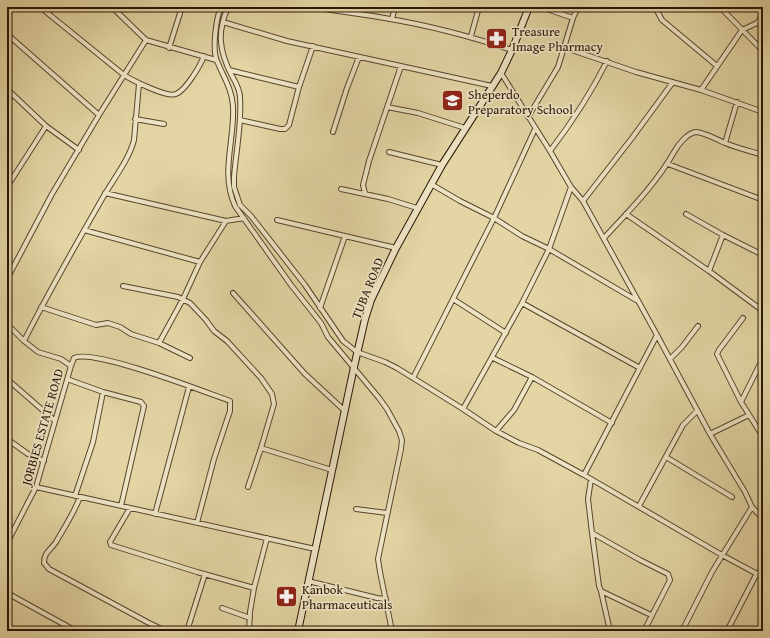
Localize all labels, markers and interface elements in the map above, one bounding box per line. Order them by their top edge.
place label: Treasure Image Pharmacy [512,22,604,56]
pharmacy icon: Treasure Image Pharmacy [484,25,510,51]
place label: Sheperdo Preparatory School [468,85,573,119]
school or university icon: Sheperdo Preparatory School [439,88,465,114]
street label: TUBA ROAD [347,255,388,322]
street label: JORBIES ESTATE ROAD [16,366,68,490]
place label: Kanbok Pharmaceuticals [302,580,392,614]
pharmacy icon: Kanbok Pharmaceuticals [274,583,300,609]

